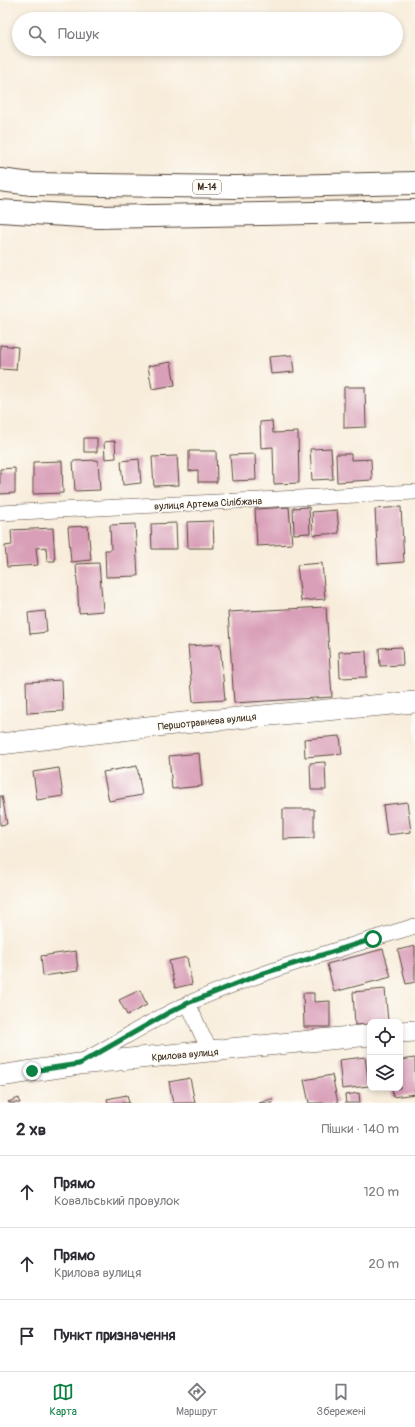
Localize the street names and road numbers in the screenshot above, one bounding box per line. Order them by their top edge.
road number: М-14 [193,180,221,194]
street label: вулиця Артема Сілібжана [154,495,263,513]
street label: Першотравнева вулиця [157,711,257,733]
street label: Крилова вулиця [151,1046,219,1064]

